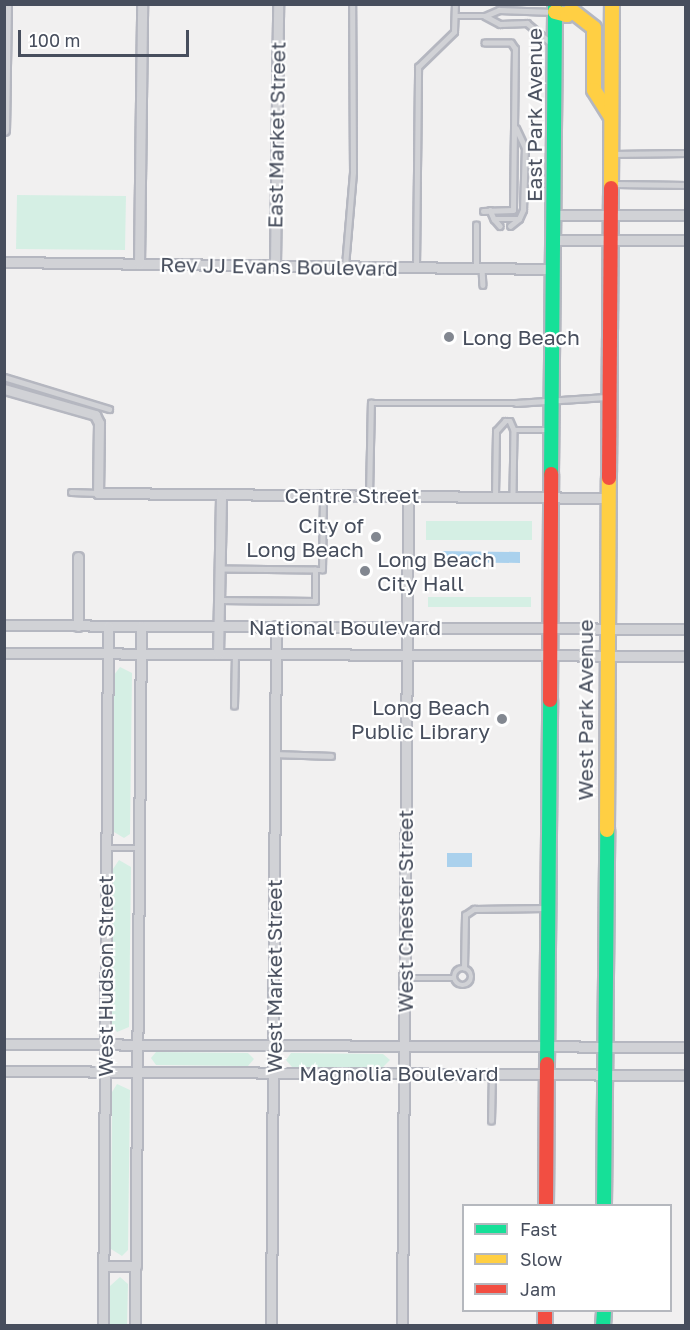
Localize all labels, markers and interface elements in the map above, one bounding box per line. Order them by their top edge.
scale bar [21,18,192,56]
street label: East Park Avenue [521,28,547,202]
text: 100 m [29,29,80,51]
street label: East Market Street [262,41,290,229]
street label: Rev JJ Evans Boulevard [160,251,398,281]
place label: Long Beach [462,324,580,350]
marker: Long Beach [440,328,458,346]
street label: Centre Street [284,482,420,508]
place label: City of Long Beach [246,512,364,562]
marker: City of Long Beach [369,530,383,544]
place label: Long Beach City Hall [377,546,495,596]
marker: Long Beach City Hall [358,564,372,578]
street label: National Boulevard [249,614,441,640]
street label: West Park Avenue [572,619,598,801]
place label: Long Beach Public Library [351,694,490,744]
marker: Long Beach Public Library [495,712,509,726]
street label: West Chester Street [392,810,418,1012]
street label: West Hudson Street [92,875,118,1077]
street label: West Market Street [261,879,287,1073]
street label: Magnolia Boulevard [299,1060,499,1086]
legend [462,1204,672,1312]
text: Fast [520,1218,557,1240]
text: Slow [520,1248,562,1270]
text: Jam [520,1278,556,1300]

